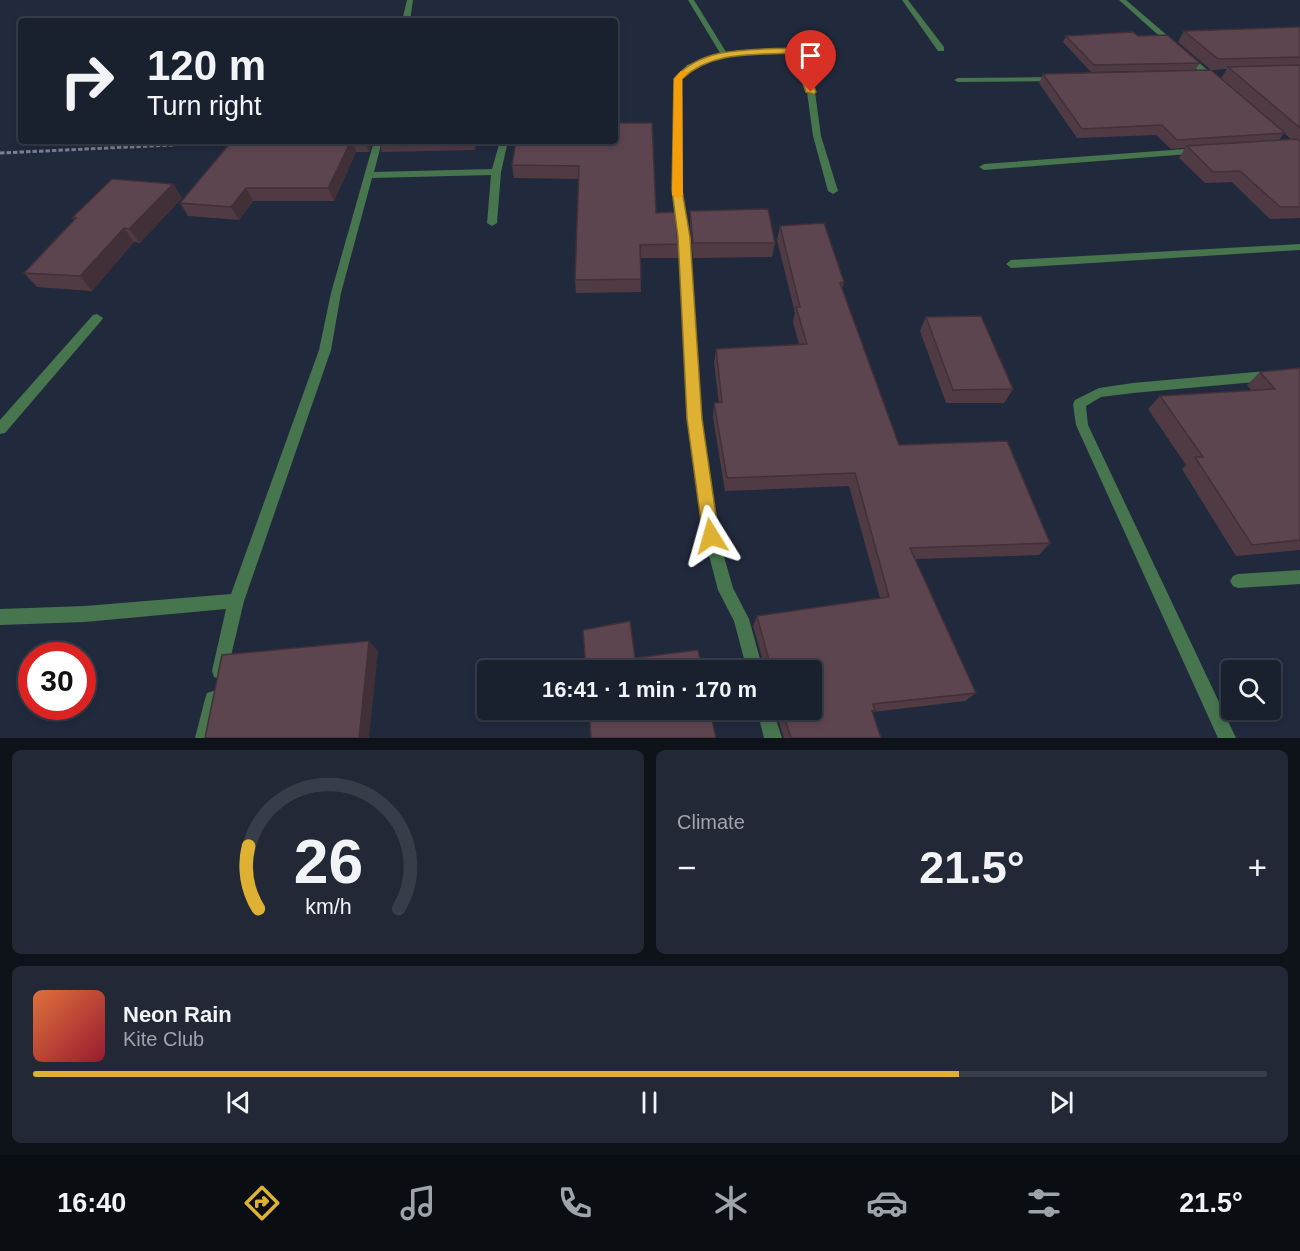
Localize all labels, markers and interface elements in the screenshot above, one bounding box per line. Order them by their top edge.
pin [785,30,836,92]
icon: arrive [794,39,827,72]
icon: right [48,42,126,120]
text: 120 m [147,42,266,89]
text: Turn right [147,91,262,121]
position arrow [679,504,743,568]
speed limit sign: 30 [18,642,96,720]
map controls [1221,660,1281,720]
button: search [1221,660,1281,720]
text: 16:41 · 1 min · 170 m [542,677,757,702]
text: Climate [677,811,745,833]
text: 26 [293,827,363,896]
text: 21.5° [919,842,1025,893]
text: − [677,849,696,886]
text: + [1248,849,1267,886]
text: km/h [305,895,351,919]
text: Neon Rain [123,1002,232,1027]
text: Kite Club [123,1028,204,1050]
icon: previous [222,1086,255,1119]
icon: pause [633,1086,666,1119]
icon: next [1045,1086,1078,1119]
icon: directions [241,1182,283,1224]
icon: music [397,1182,439,1224]
icon: phone [554,1182,596,1224]
icon: climate [710,1182,752,1224]
icon: car [866,1182,908,1224]
icon: filters [1023,1182,1065,1224]
text: 16:40 [57,1188,126,1218]
text: 21.5° [1179,1188,1243,1218]

